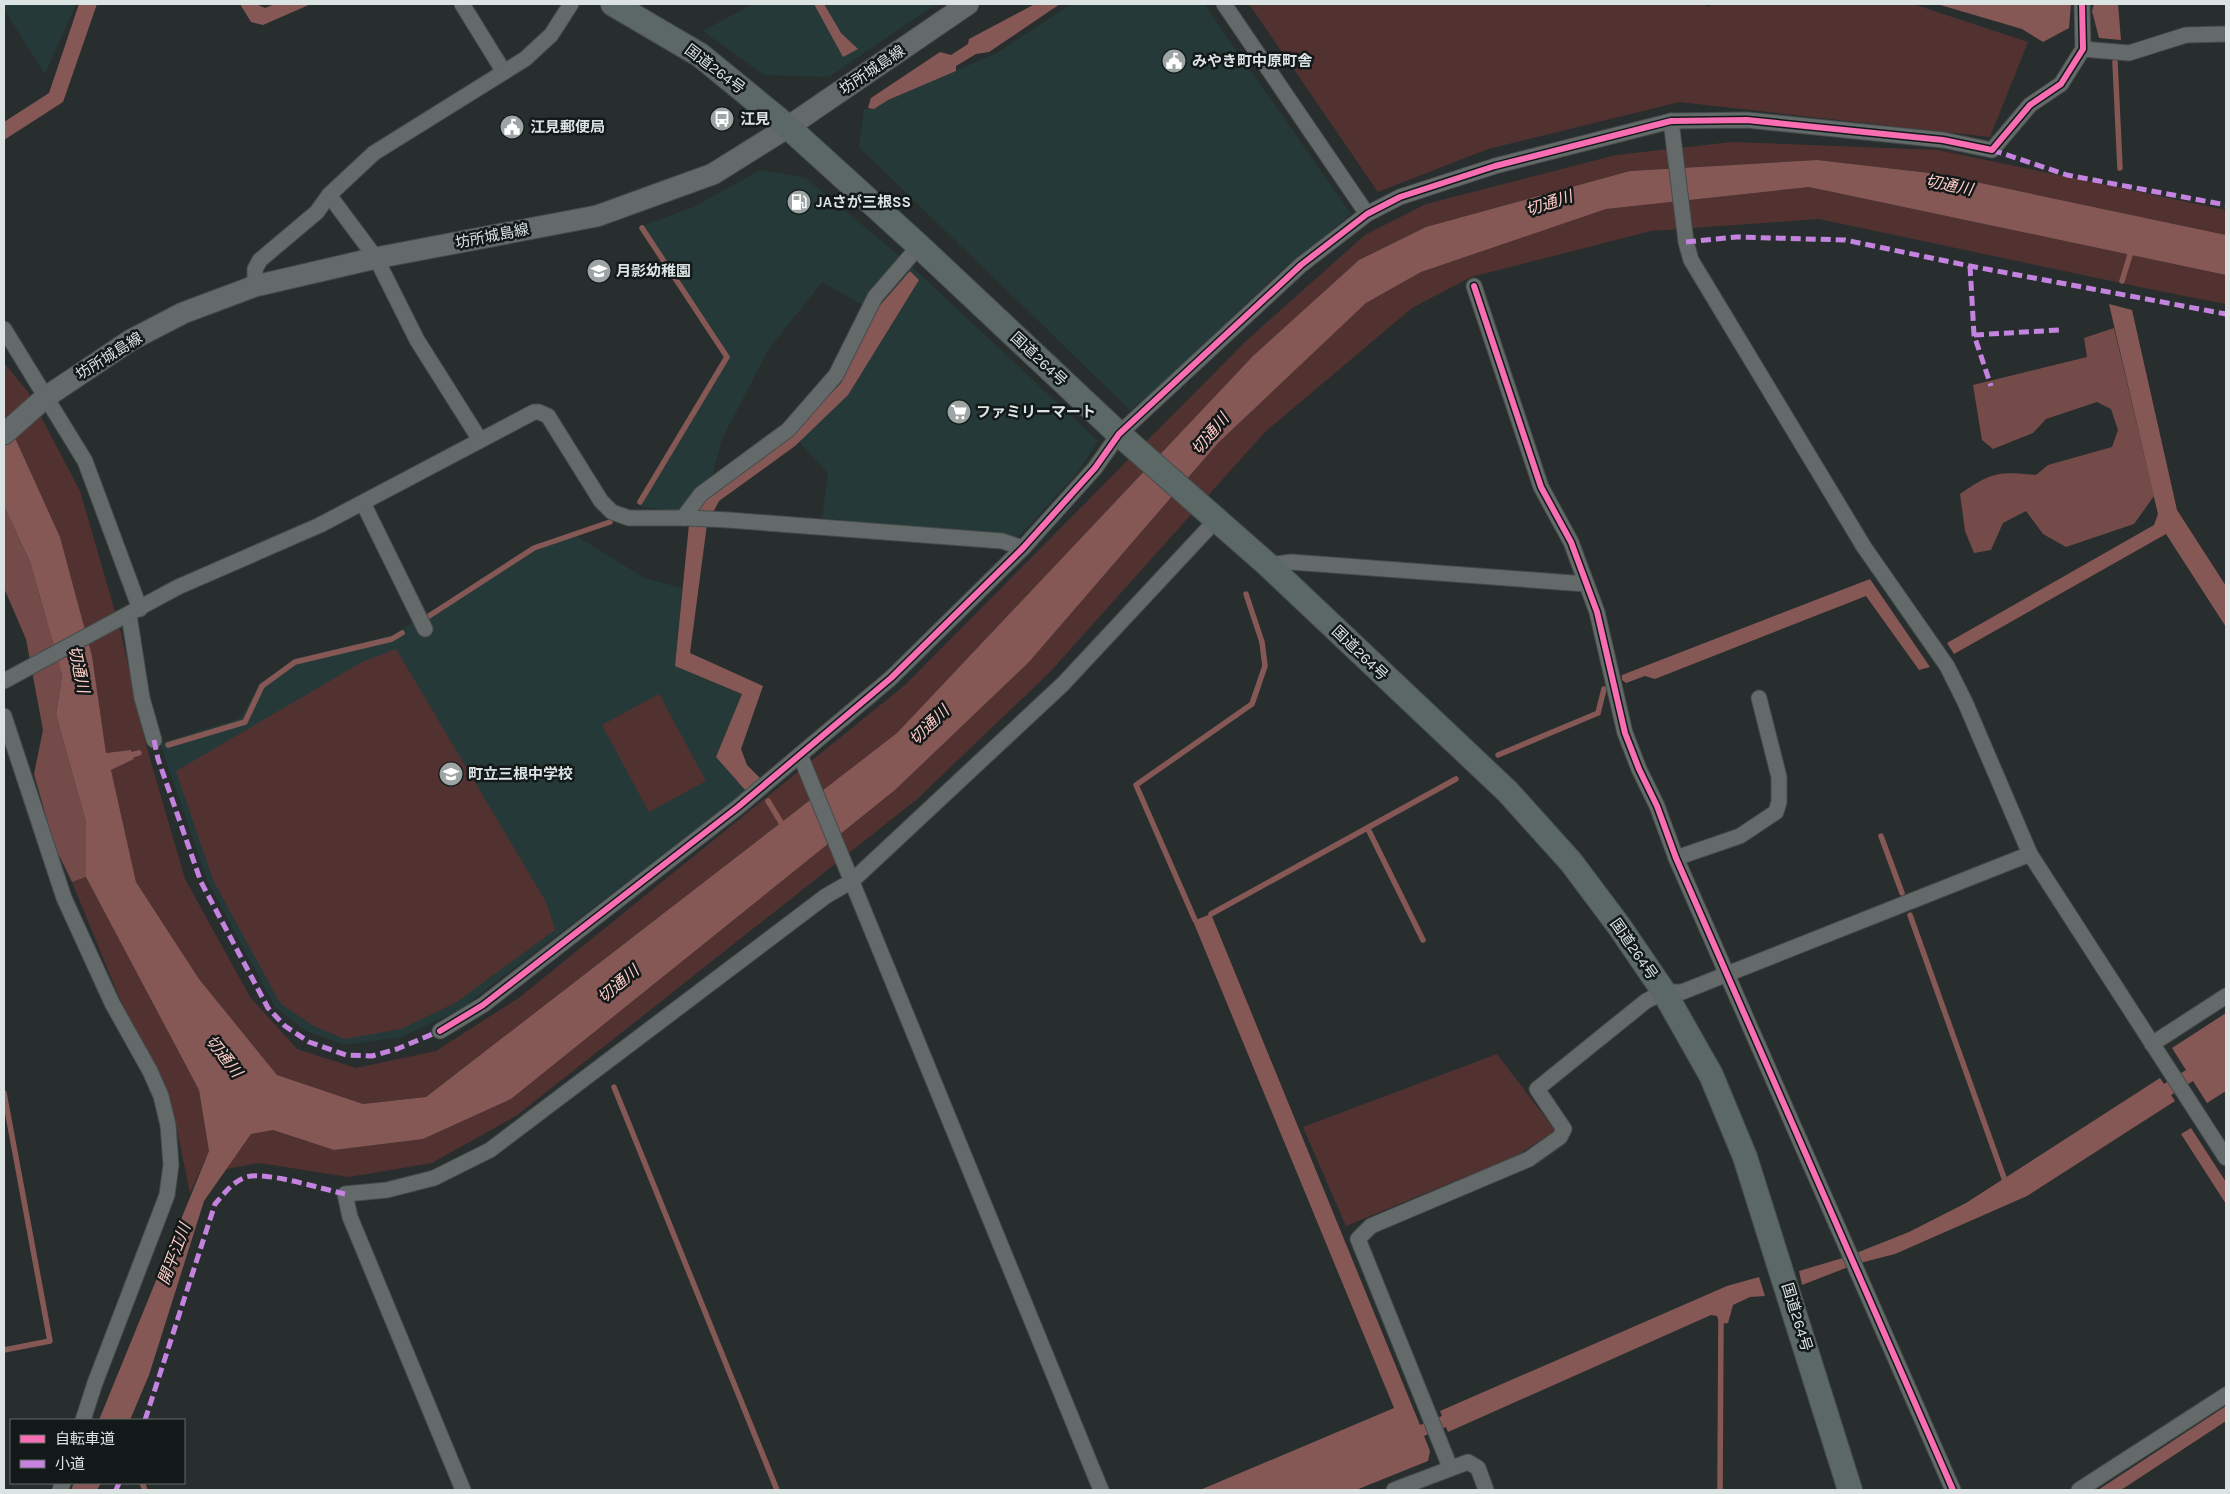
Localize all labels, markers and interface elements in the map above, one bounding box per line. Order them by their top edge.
street label: 国道264号 [681,41,749,97]
street label: 坊所城島線 [836,42,908,98]
public building icon: みやき町中原町舎 [1161,48,1187,74]
place label: みやき町中原町舎 [1192,52,1313,70]
bus stop icon: 江見 [709,106,735,132]
place label: 江見 [740,110,770,128]
public building icon: 江見郵便局 [499,114,525,140]
place label: 江見郵便局 [530,118,605,136]
water label: 切通川 [1924,171,1976,199]
water label: 切通川 [1523,186,1577,219]
fuel station icon: JAさが三根SS [786,189,812,215]
place label: JAさが三根SS [816,193,911,211]
street label: 坊所城島線 [453,220,531,252]
school or university icon: 月影幼稚園 [586,258,612,284]
place label: 月影幼稚園 [616,262,691,280]
street label: 坊所城島線 [72,328,146,384]
street label: 国道264号 [1007,328,1071,390]
supermarket icon: ファミリーマート [946,399,972,425]
place label: ファミリーマート [976,403,1096,421]
water label: 切通川 [1187,408,1234,458]
street label: 国道264号 [1328,622,1392,684]
water label: 切通川 [65,644,94,696]
water label: 切通川 [905,700,954,749]
school or university icon: 町立三根中学校 [438,761,464,787]
place label: 町立三根中学校 [468,765,573,783]
street label: 国道264号 [1606,915,1662,983]
water label: 切通川 [594,960,644,1007]
water label: 切通川 [202,1031,247,1082]
water label: 開平江川 [154,1219,195,1287]
street label: 国道264号 [1778,1281,1816,1353]
legend [10,1419,185,1484]
text: 自転車道 [55,1430,115,1448]
text: 小道 [55,1455,85,1473]

